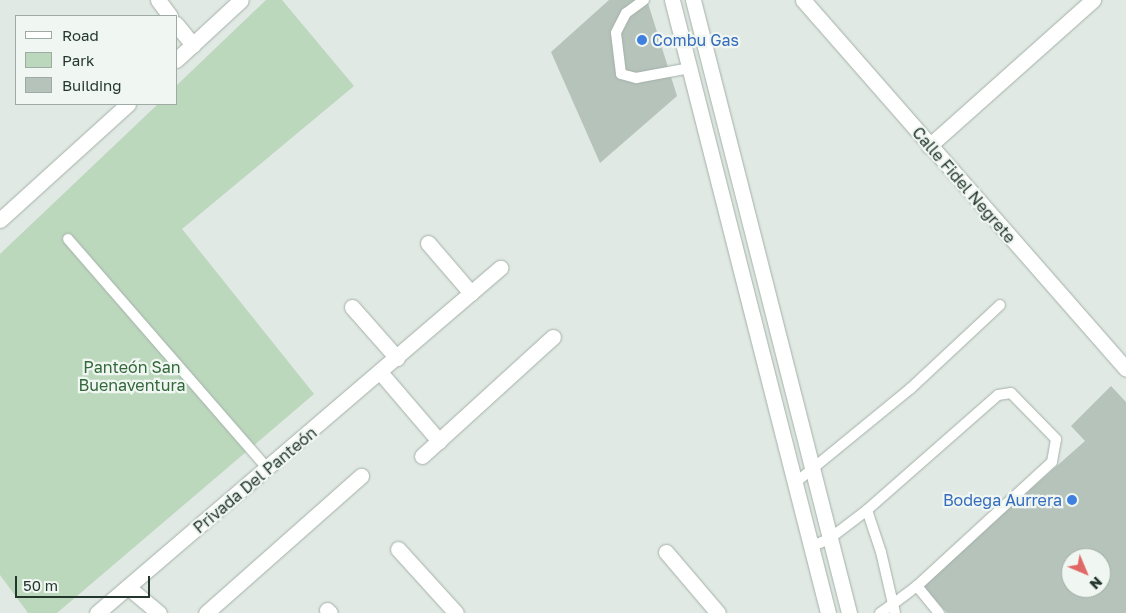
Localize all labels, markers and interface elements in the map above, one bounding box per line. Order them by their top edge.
legend [15,15,178,105]
text: Road [62,26,99,44]
place label: Combu Gas [652,30,739,50]
marker: Combu Gas [636,34,648,46]
text: Park [62,51,94,69]
text: Building [62,76,122,94]
street label: Calle Fidel Negrete [908,123,1020,247]
park label: Panteón San Buenaventura [78,357,186,395]
street label: Privada Del Panteón [189,423,321,537]
place label: Bodega Aurrera [943,490,1062,510]
marker: Bodega Aurrera [1066,494,1078,506]
north arrow [1061,548,1111,598]
scale bar [18,566,152,598]
text: N [1086,573,1106,593]
text: 50 m [23,576,58,594]

